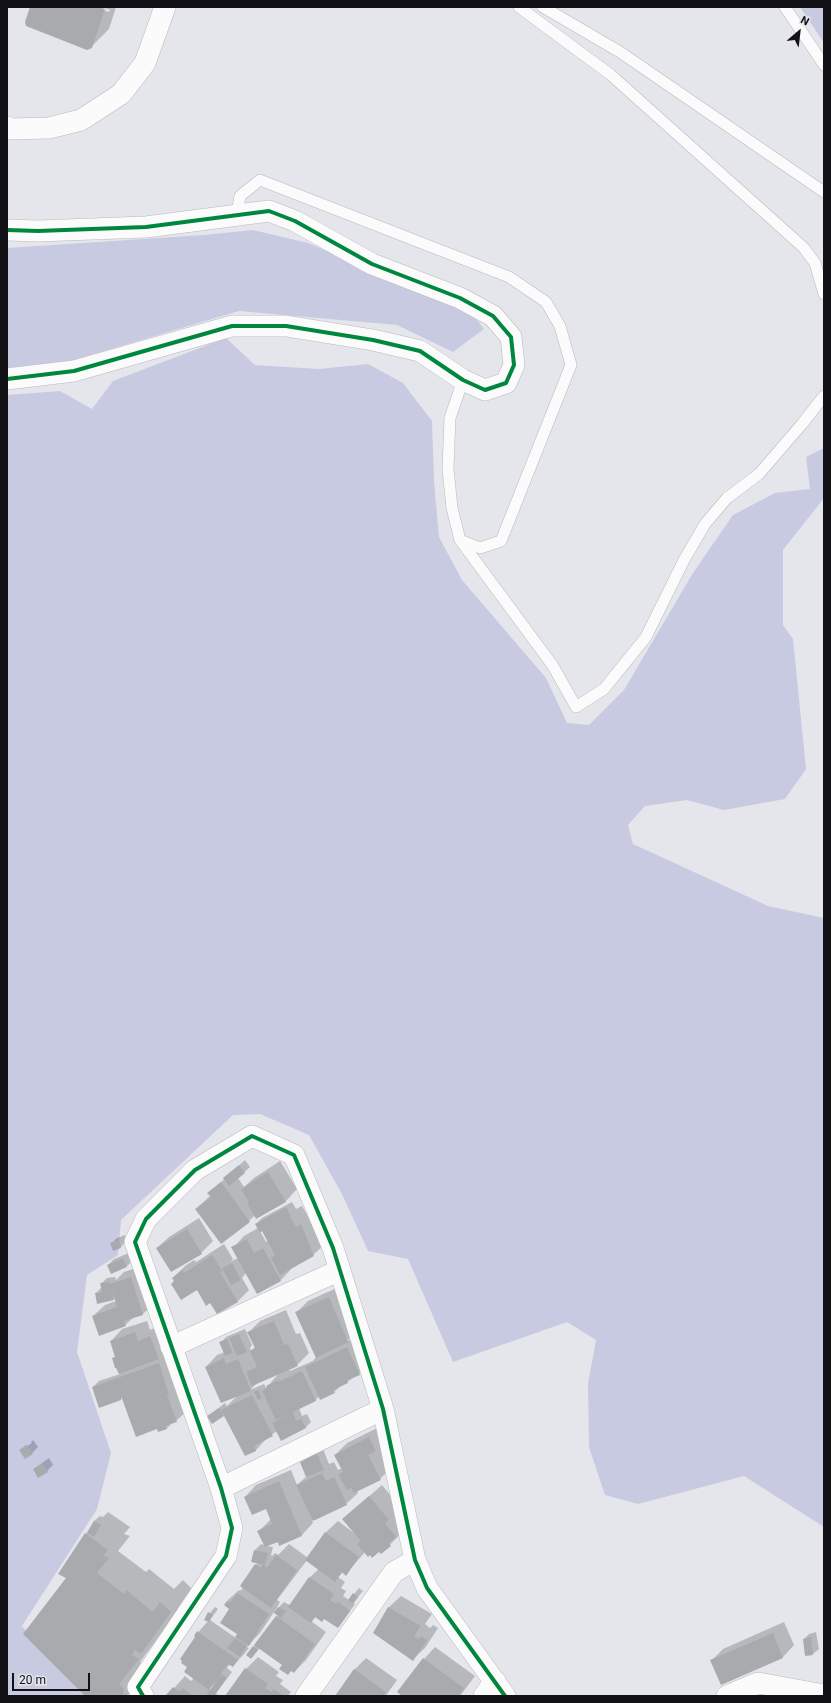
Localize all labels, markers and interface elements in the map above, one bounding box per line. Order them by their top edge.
north arrow [779,12,819,52]
text: N [798,13,811,29]
scale bar [14,1665,92,1691]
text: 20 m [19,1673,46,1687]

